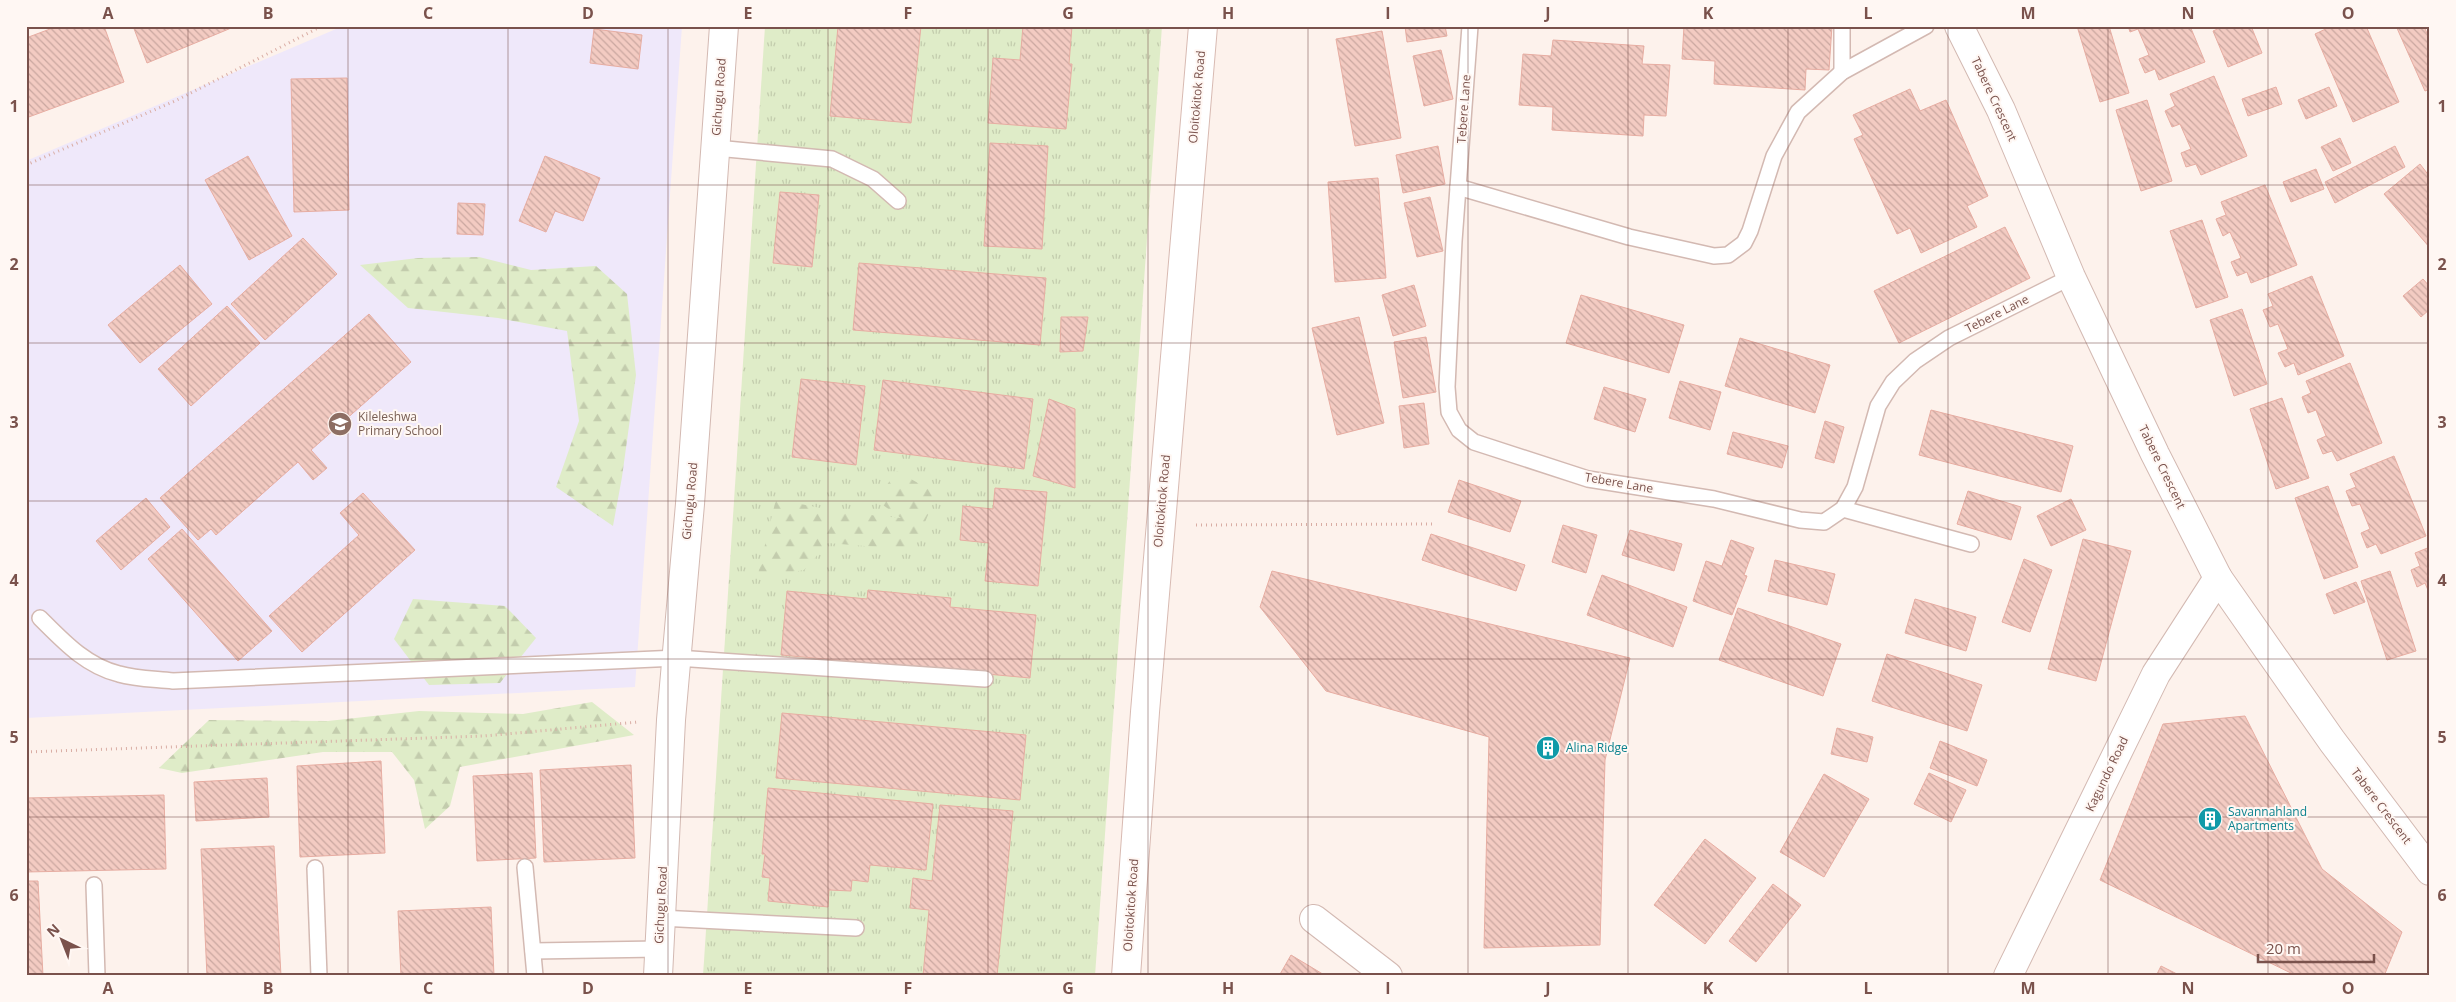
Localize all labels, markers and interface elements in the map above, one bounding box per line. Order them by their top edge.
text: A [102,2,114,24]
text: B [263,2,273,24]
text: C [423,2,433,24]
text: D [582,2,594,24]
text: E [744,2,753,24]
text: F [904,2,912,24]
text: G [1062,2,1074,24]
text: H [1222,2,1234,24]
text: I [1385,2,1391,24]
text: J [1543,2,1551,24]
text: K [1703,2,1714,24]
text: L [1863,2,1873,24]
text: M [2020,2,2036,24]
text: N [2181,2,2195,24]
text: O [2342,2,2354,24]
street label: Oloitokitok Road [1184,50,1209,144]
street label: Tabere Crescent [1967,54,2021,144]
street label: Gichugu Road [707,58,730,136]
street label: Tebere Lane [1453,74,1474,144]
text: 1 [9,95,19,117]
text: 1 [2437,95,2447,117]
text: 2 [9,253,19,275]
text: 2 [2437,253,2447,275]
street label: Tebere Lane [1962,290,2032,337]
place label: Kileleshwa Primary School [358,408,442,439]
text: 3 [9,411,19,433]
school or university icon: Kileleshwa Primary School [327,411,353,437]
text: 3 [2437,411,2447,433]
street label: Tabere Crescent [2135,422,2190,511]
street label: Oloitokitok Road [1149,454,1174,548]
street label: Gichugu Road [678,461,701,540]
street label: Tebere Lane [1584,468,1655,497]
text: 4 [9,569,19,591]
text: 4 [2437,569,2447,591]
text: 5 [9,726,19,748]
text: 5 [2437,726,2447,748]
street label: Kagundo Road [2081,733,2132,814]
building icon: Alina Ridge [1535,735,1561,761]
place label: Alina Ridge [1566,739,1628,756]
street label: Tabere Crescent [2347,764,2416,847]
place label: Savannahland Apartments [2228,803,2307,834]
building icon: Savannahland Apartments [2197,806,2223,832]
street label: Oloitokitok Road [1119,858,1142,952]
street label: Gichugu Road [650,866,671,944]
text: 6 [9,884,19,906]
text: 6 [2437,884,2447,906]
north arrow [38,914,88,964]
text: N [42,919,63,941]
scale bar [2258,932,2375,964]
text: 20 m [2266,938,2301,958]
text: A [102,977,114,999]
text: B [263,977,273,999]
text: C [423,977,433,999]
text: D [582,977,594,999]
text: E [744,977,753,999]
text: F [904,977,912,999]
text: G [1062,977,1074,999]
text: H [1222,977,1234,999]
text: I [1385,977,1391,999]
text: J [1543,977,1551,999]
text: K [1703,977,1714,999]
text: L [1863,977,1873,999]
text: M [2020,977,2036,999]
text: N [2181,977,2195,999]
text: O [2342,977,2354,999]

